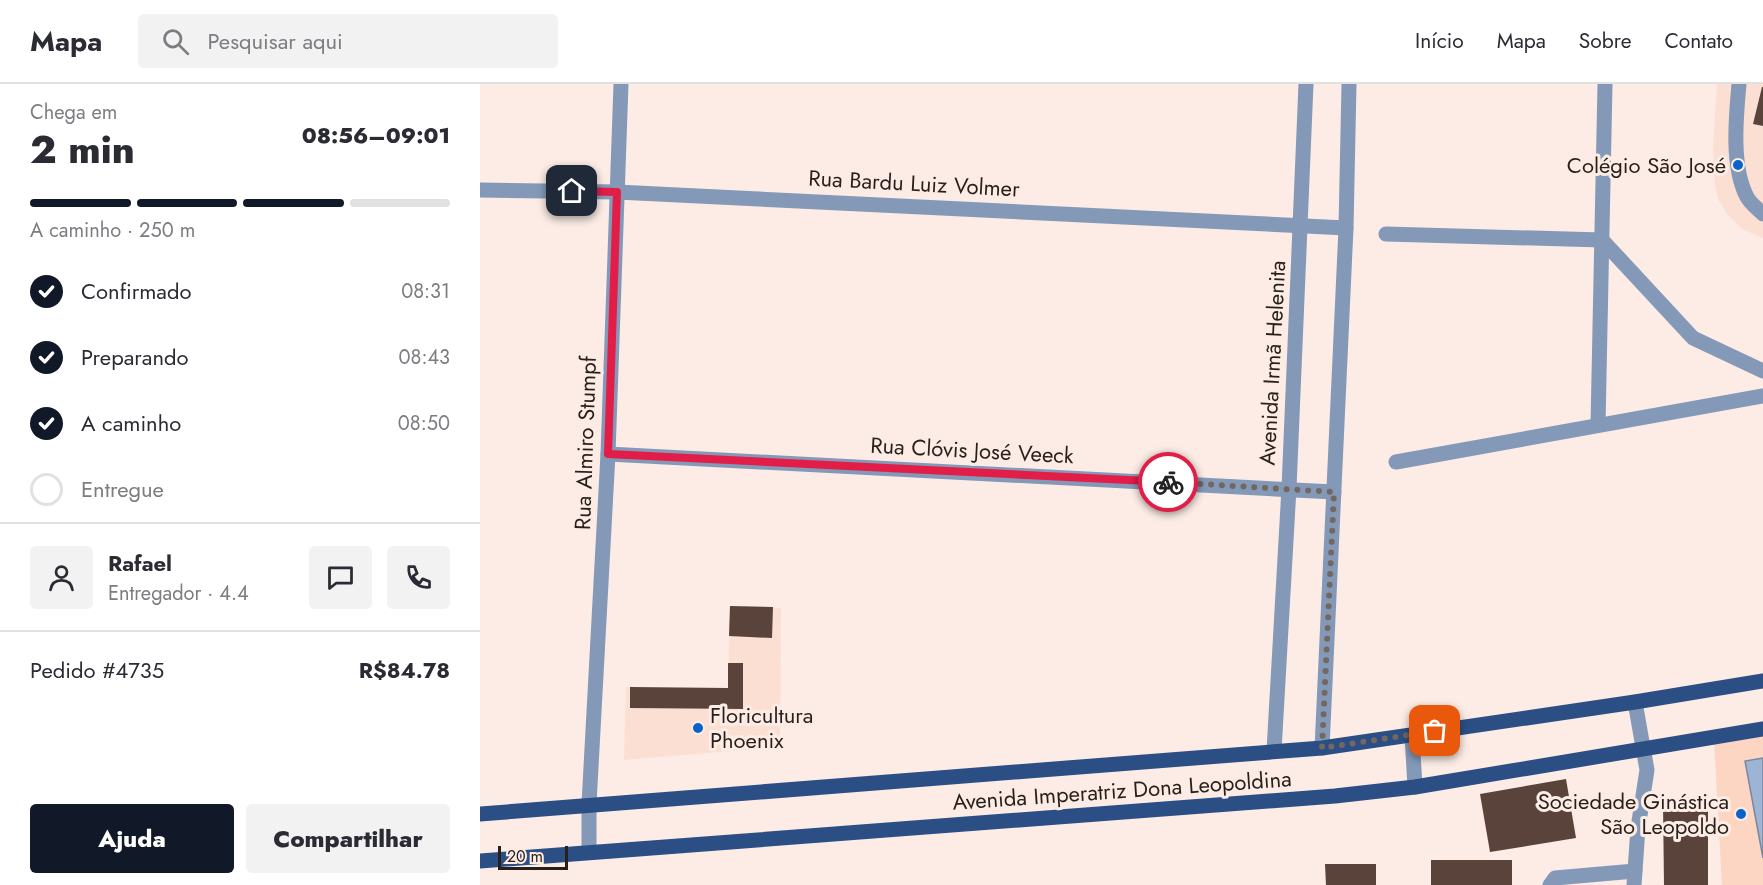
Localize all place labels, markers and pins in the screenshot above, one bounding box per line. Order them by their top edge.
place label: Colégio São José [1567,149,1726,181]
marker: Colégio São José [1731,158,1745,172]
pin [546,165,597,216]
place label: Floricultura Phoenix [710,699,813,756]
pin [1409,705,1460,756]
marker: Floricultura Phoenix [691,721,705,735]
place label: Sociedade Ginástica São Leopoldo [1538,785,1729,842]
marker: Sociedade Ginástica São Leopoldo [1734,807,1748,821]

